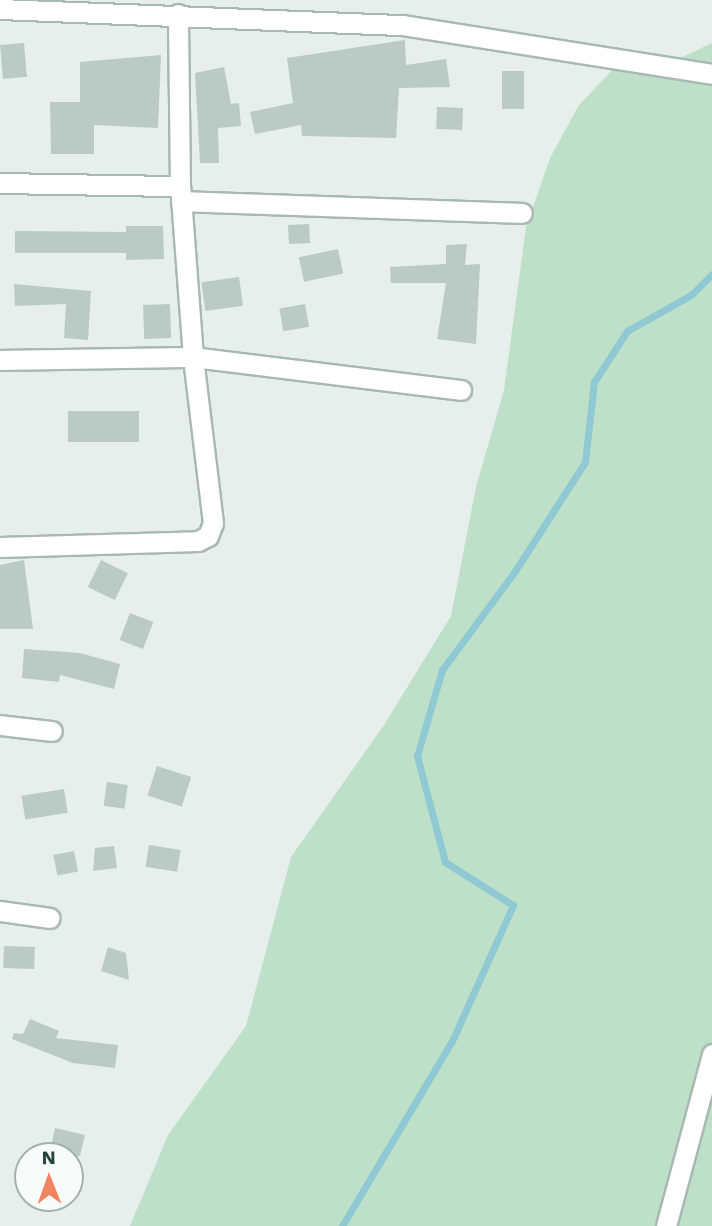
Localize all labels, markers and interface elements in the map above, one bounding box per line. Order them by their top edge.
north arrow [14,1142,84,1212]
text: N [41,1146,56,1169]

